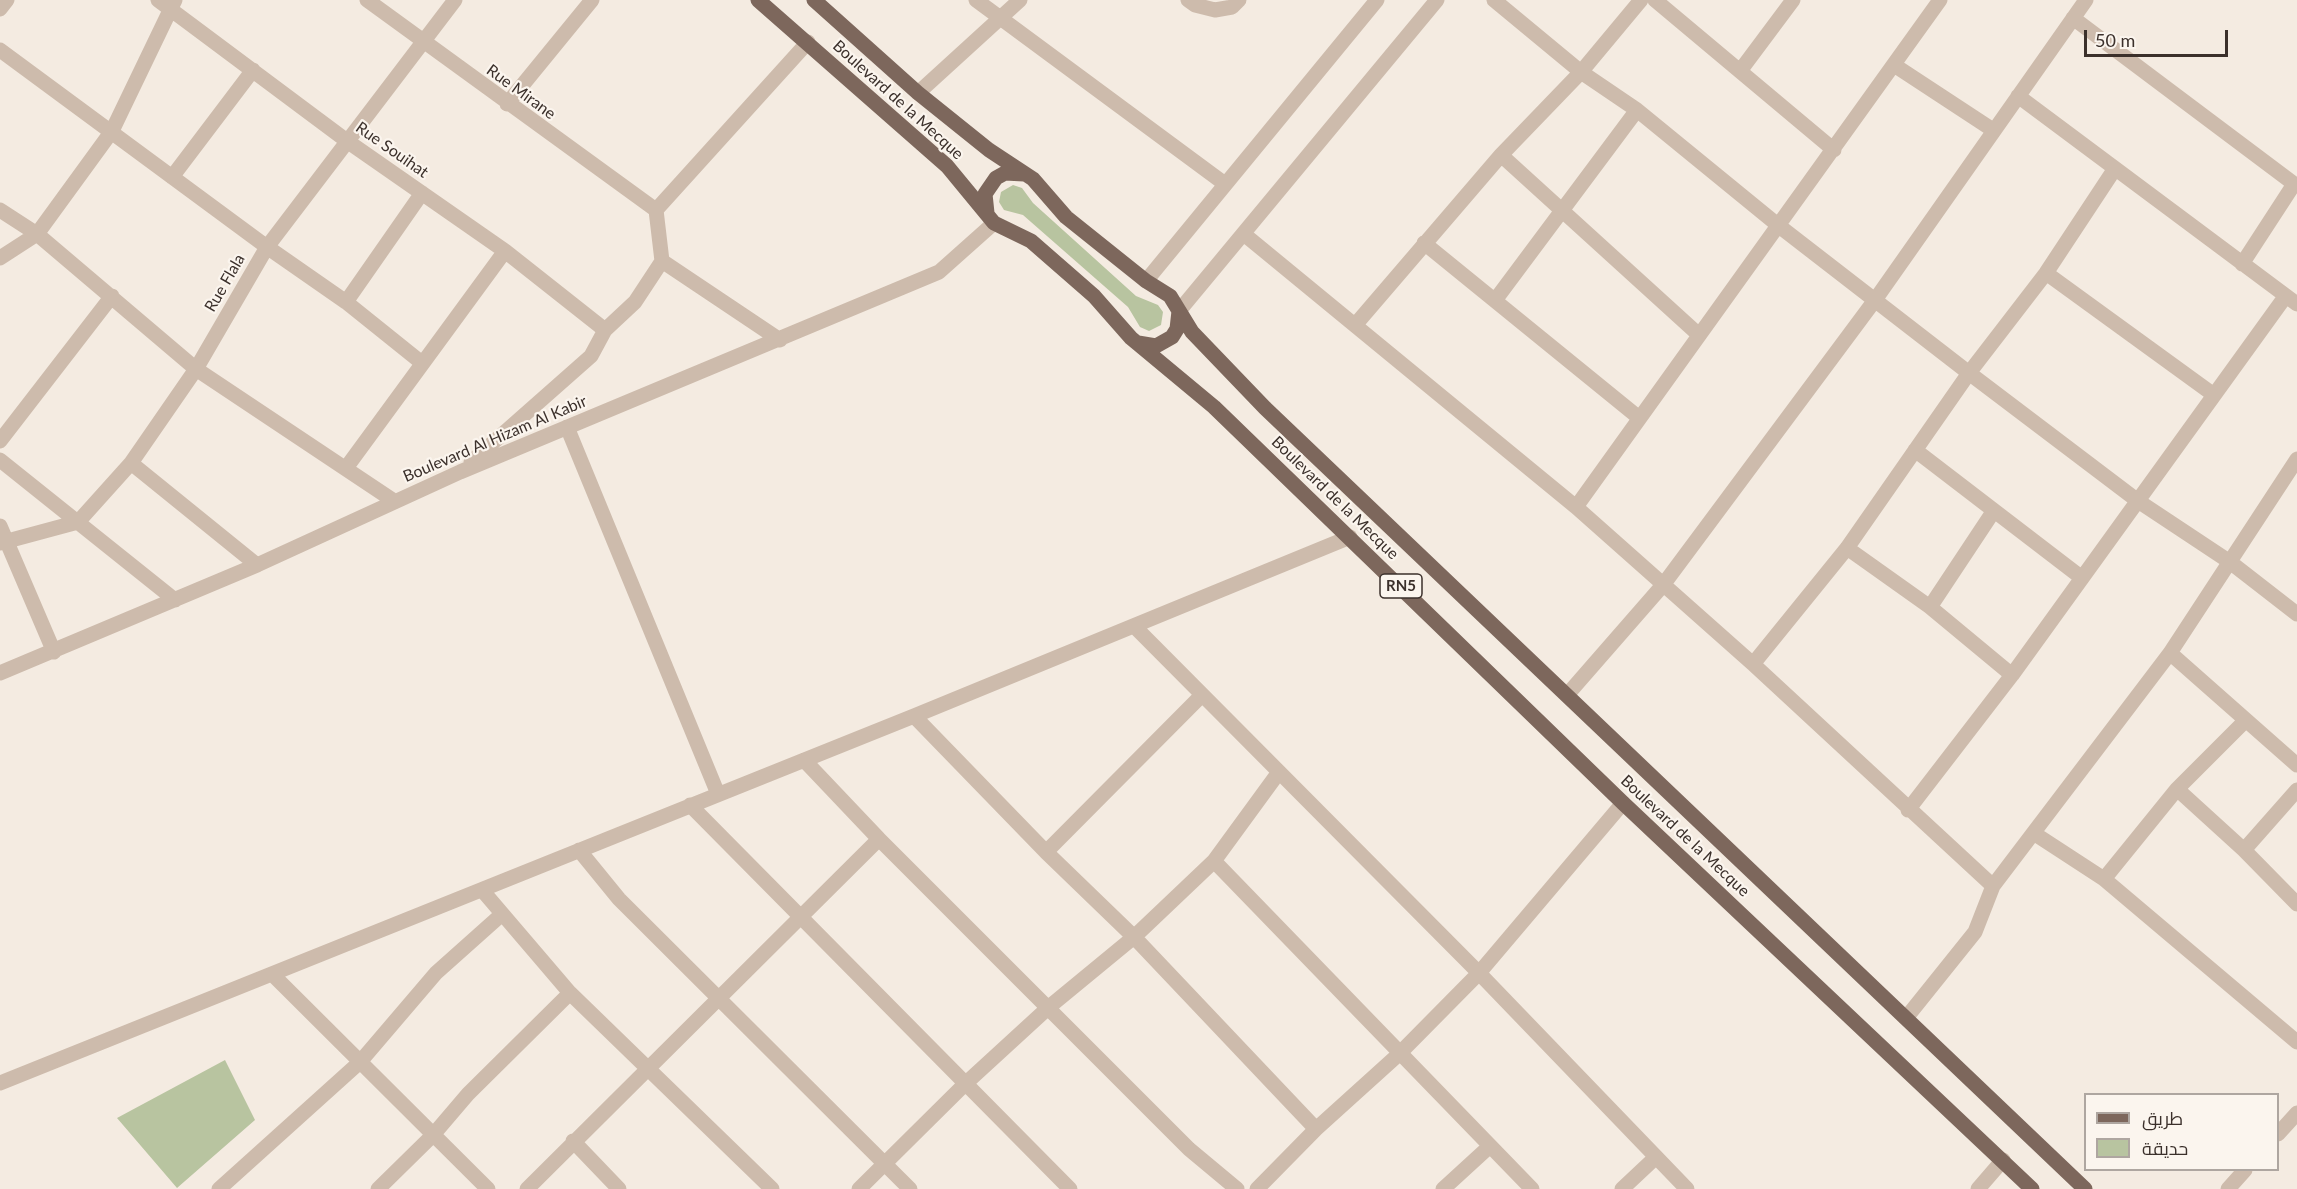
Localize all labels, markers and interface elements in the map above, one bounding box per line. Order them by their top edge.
scale bar [2087,18,2231,56]
text: 50 m [2095,29,2135,51]
street label: Boulevard de la Mecque [829,36,967,164]
street label: Rue Mirane [483,60,559,124]
street label: Rue Souihat [352,118,432,182]
street label: Rue Flala [201,251,249,315]
street label: Boulevard Al Hizam Al Kabir [400,392,590,486]
street label: Boulevard de la Mecque [1268,432,1402,564]
road number: RN5 [1380,574,1422,598]
street label: Boulevard de la Mecque [1617,771,1753,901]
legend [2084,1093,2279,1171]
text: طريق [2142,1107,2183,1129]
text: حديقة [2142,1137,2188,1159]

